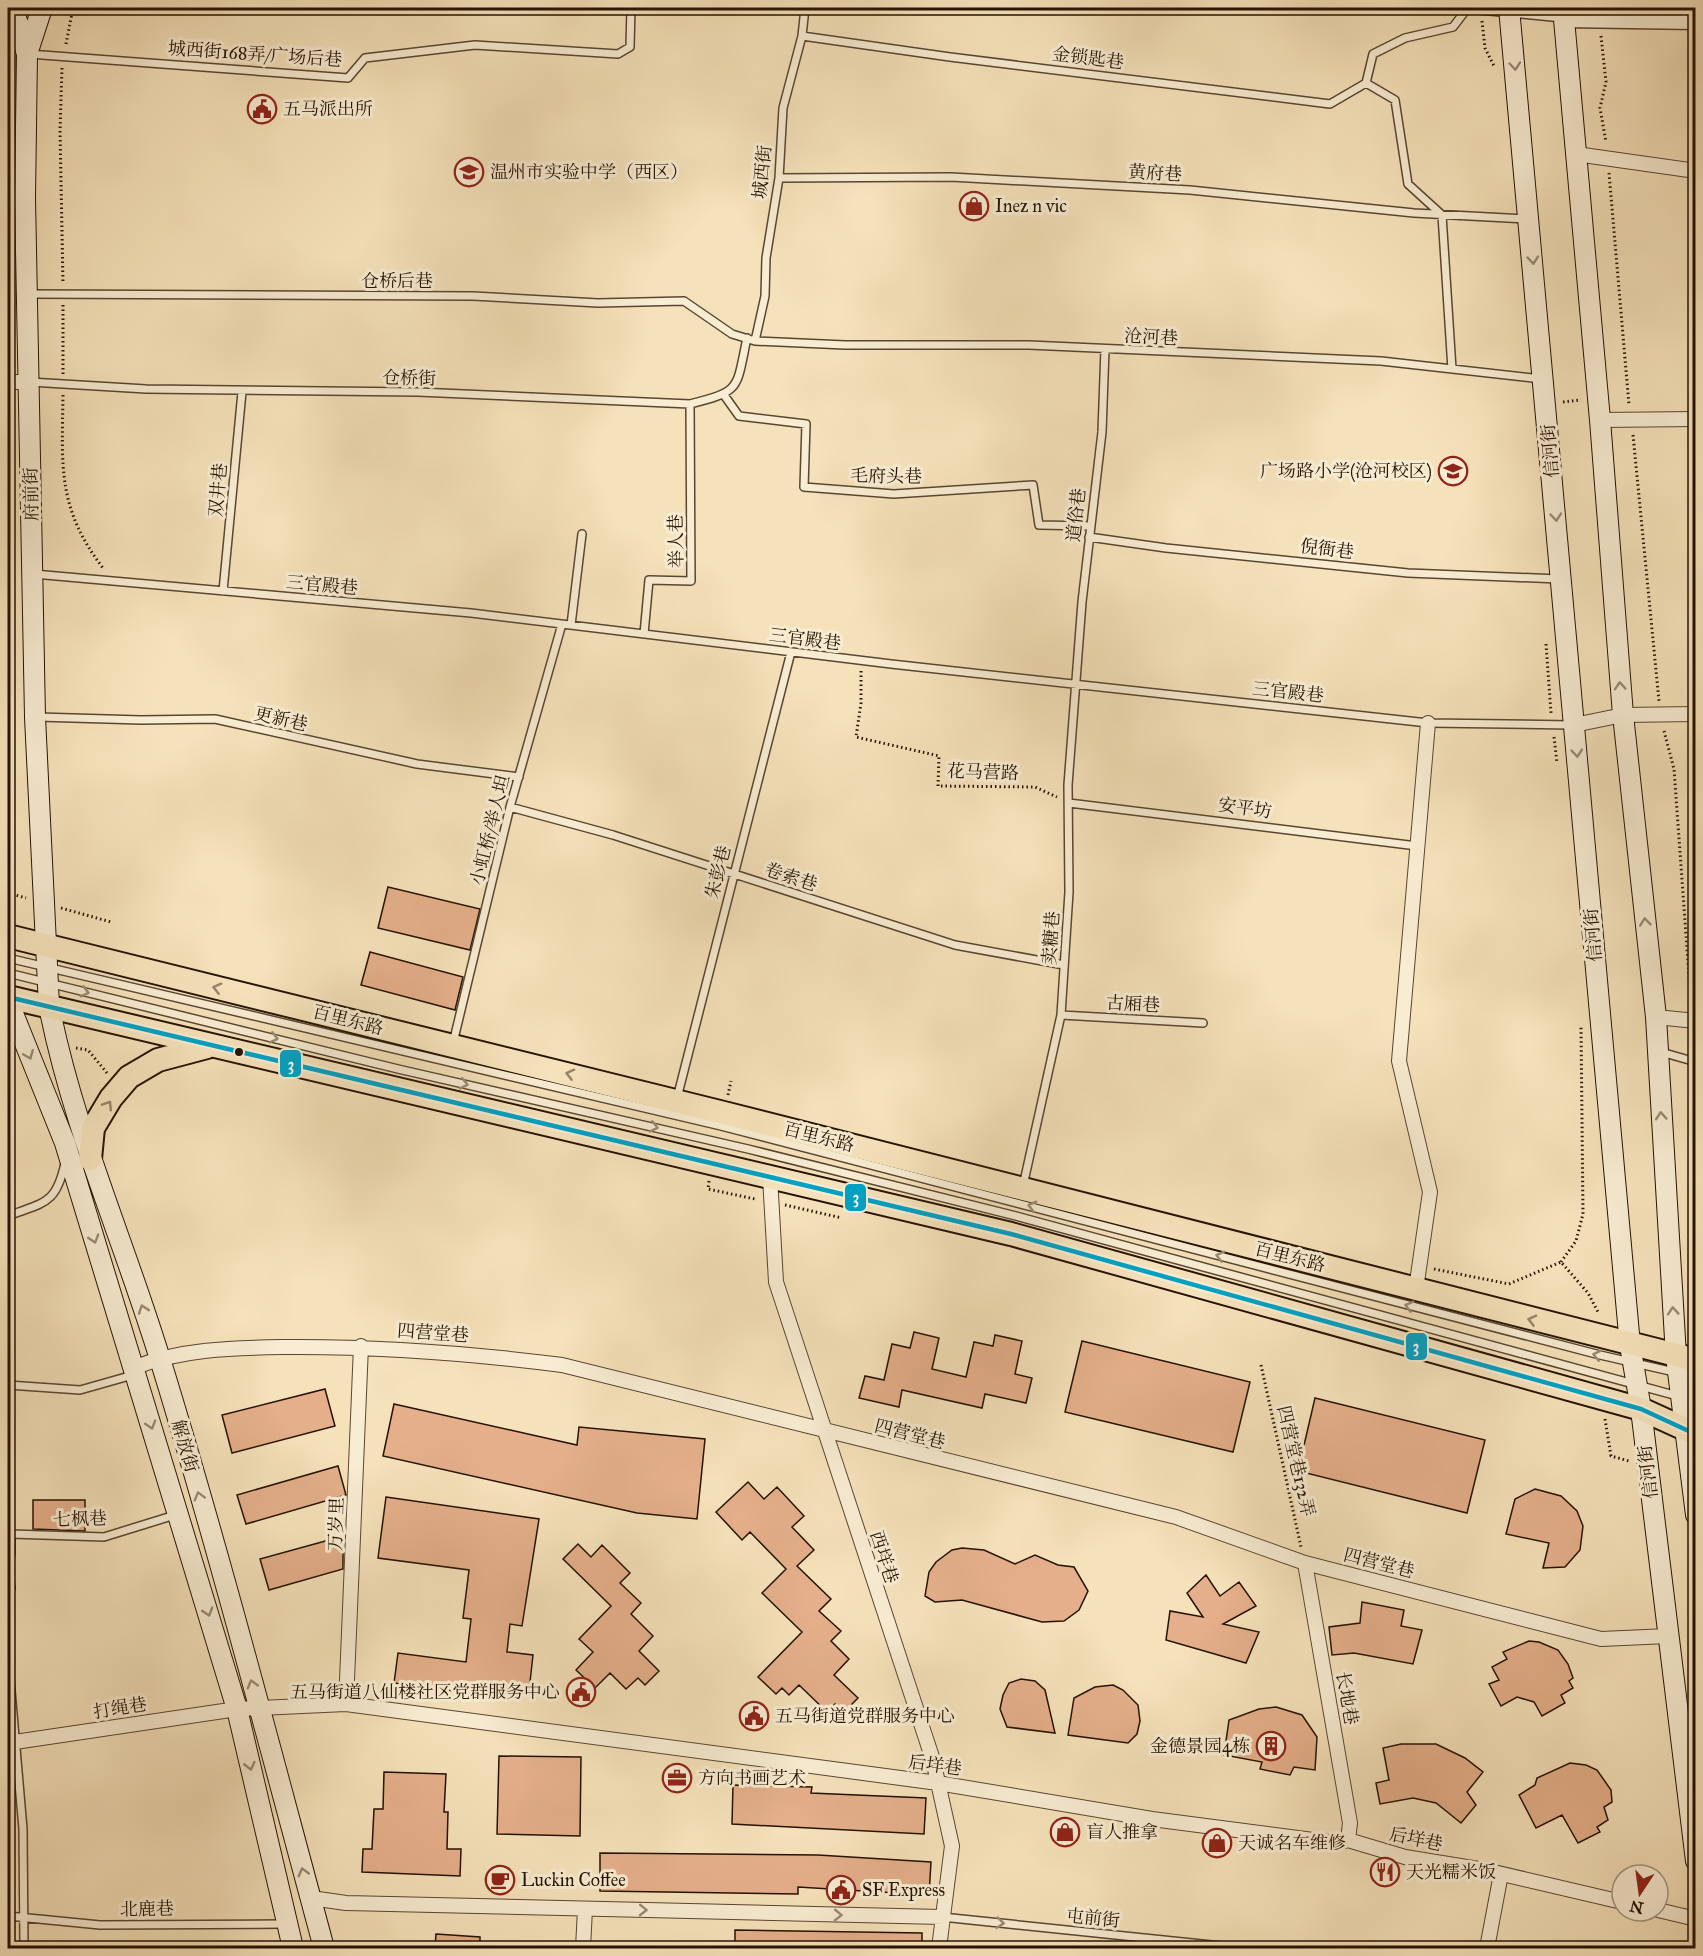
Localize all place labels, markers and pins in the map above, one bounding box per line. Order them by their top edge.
public building icon: 五马派出所 [246,93,278,125]
place label: 五马派出所 [283,98,373,120]
school or university icon: 温州市实验中学（西区） [453,156,485,188]
place label: 温州市实验中学（西区） [490,161,688,183]
shop icon: Inez n vic [958,190,990,222]
place label: Inez n vic [995,195,1067,217]
school or university icon: 广场路小学(沧河校区) [1437,455,1469,487]
place label: 广场路小学(沧河校区) [1260,460,1432,483]
unlabelled marker [233,1046,245,1058]
public building icon: 五马街道八仙楼社区党群服务中心 [565,1676,597,1708]
place label: 五马街道八仙楼社区党群服务中心 [290,1681,560,1703]
public building icon: 五马街道党群服务中心 [738,1700,770,1732]
place label: 五马街道党群服务中心 [775,1705,955,1727]
building icon: 金德景园4栋 [1255,1730,1287,1762]
place label: 金德景园4栋 [1150,1735,1250,1757]
office icon: 方向书画艺术 [661,1762,693,1794]
place label: 方向书画艺术 [698,1767,806,1789]
shop icon: 盲人推拿 [1049,1816,1081,1848]
place label: 盲人推拿 [1086,1821,1158,1843]
shop icon: 天诚名车维修 [1201,1827,1233,1859]
place label: 天诚名车维修 [1238,1832,1346,1854]
restaurant icon: 天光糯米饭 [1369,1856,1401,1888]
place label: 天光糯米饭 [1406,1861,1496,1883]
cafe icon: Luckin Coffee [484,1864,516,1896]
place label: Luckin Coffee [521,1869,626,1891]
public building icon: SF Express [825,1874,857,1906]
place label: SF Express [862,1879,945,1901]

